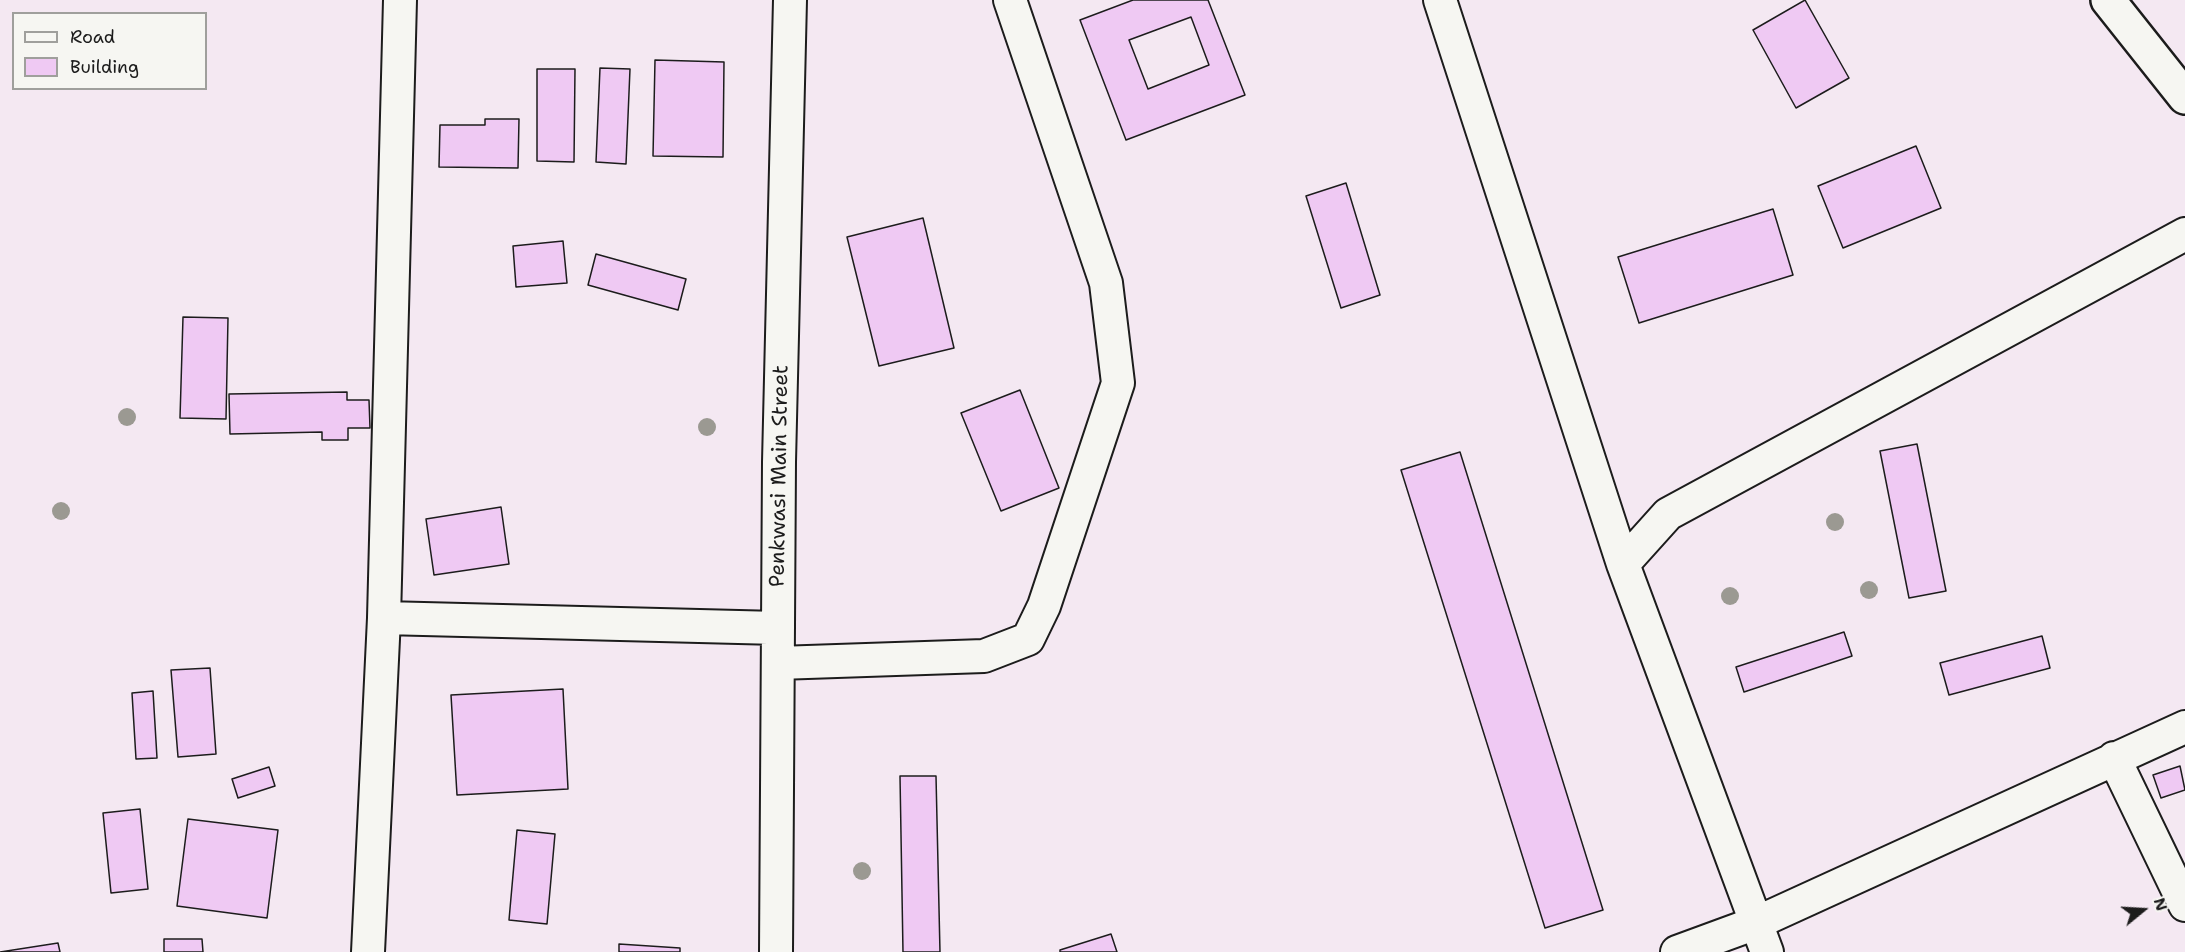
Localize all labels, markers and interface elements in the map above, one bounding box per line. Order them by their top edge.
legend [12,12,207,90]
text: Road [70,25,115,49]
text: Building [70,55,139,79]
street label: Penkwasi Main Street [765,365,795,587]
north arrow [2113,880,2173,940]
text: N [2149,895,2173,914]

